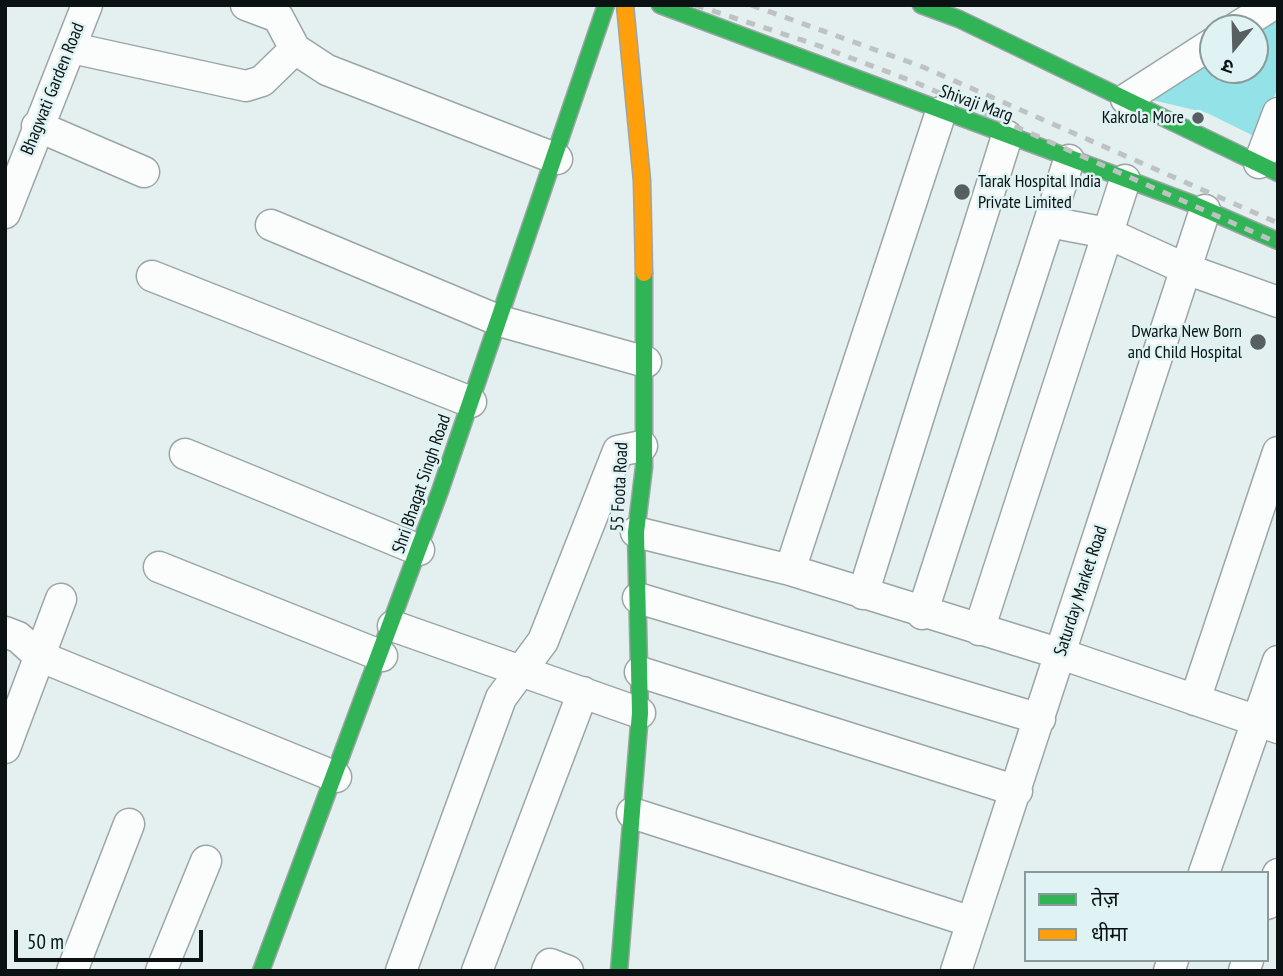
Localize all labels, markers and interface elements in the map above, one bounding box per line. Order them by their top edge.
north arrow [1199,14,1269,84]
street label: Bhagwati Garden Road [17,20,89,158]
text: उ [1219,54,1237,80]
street label: Shivaji Marg [936,81,1016,127]
place label: Kakrola More [1102,107,1184,129]
marker: Kakrola More [1190,110,1206,126]
place label: Tarak Hospital India Private Limited [978,171,1101,214]
marker: Tarak Hospital India Private Limited [952,182,972,202]
place label: Dwarka New Born and Child Hospital [1128,321,1242,364]
marker: Dwarka New Born and Child Hospital [1248,332,1268,352]
street label: Shri Bhagat Singh Road [388,412,456,556]
street label: 55 Foota Road [607,442,633,532]
street label: Saturday Market Road [1050,523,1112,659]
legend [1024,871,1269,962]
text: तेज़ [1091,885,1119,912]
scale bar [18,916,206,960]
text: धीमा [1091,920,1127,947]
text: 50 m [27,928,64,955]

